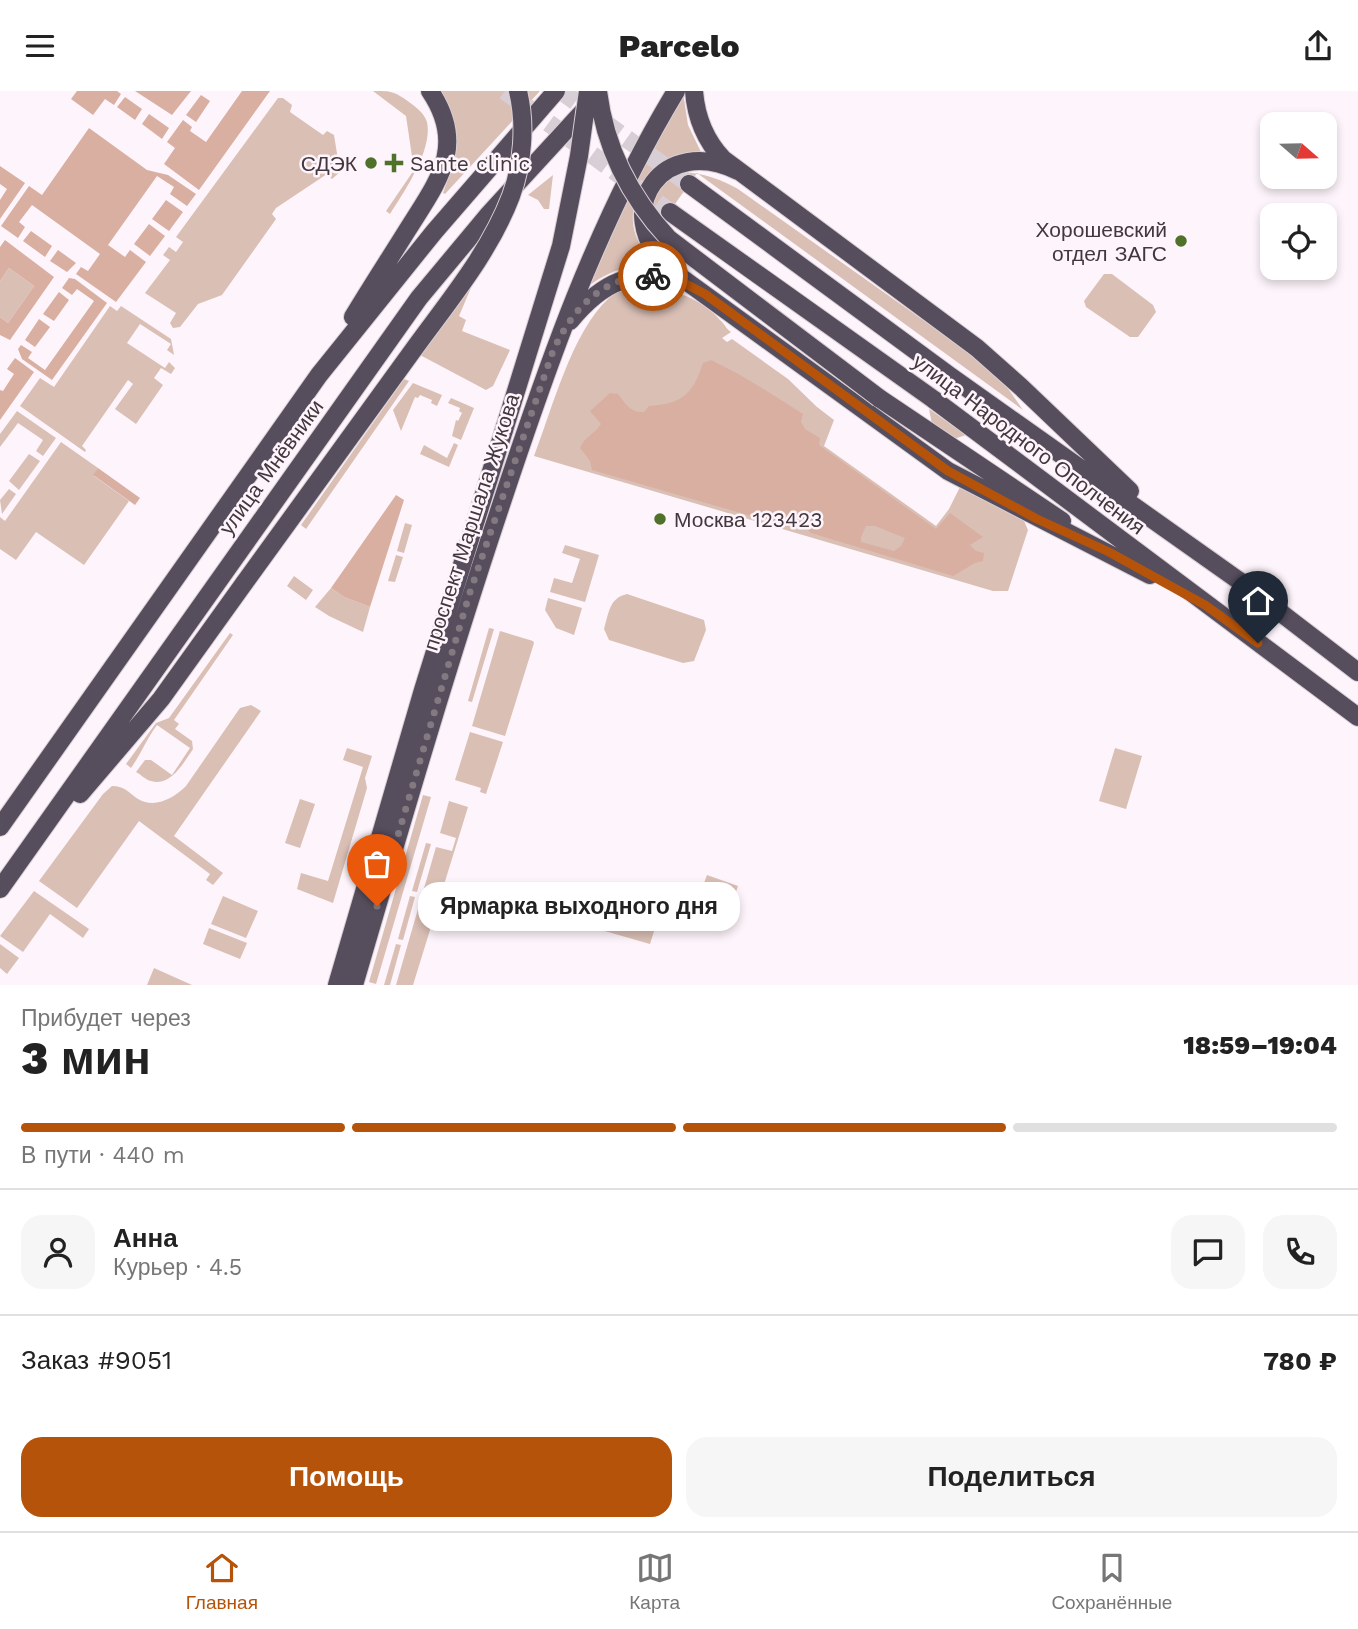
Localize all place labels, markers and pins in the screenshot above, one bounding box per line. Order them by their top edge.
place label: СДЭК [301,151,358,176]
place label: Sante clinic [410,151,530,176]
marker: Sante clinic [384,153,404,173]
marker: СДЭК [363,155,379,171]
place label: Хорошевский отдел ЗАГС [1036,217,1167,266]
marker: Хорошевский отдел ЗАГС [1173,233,1189,249]
place label: Москва 123423 [674,507,822,532]
marker: Москва 123423 [652,511,668,527]
pin [1228,571,1288,643]
pin [347,834,407,906]
callout: Ярмарка выходного дня [419,881,741,931]

